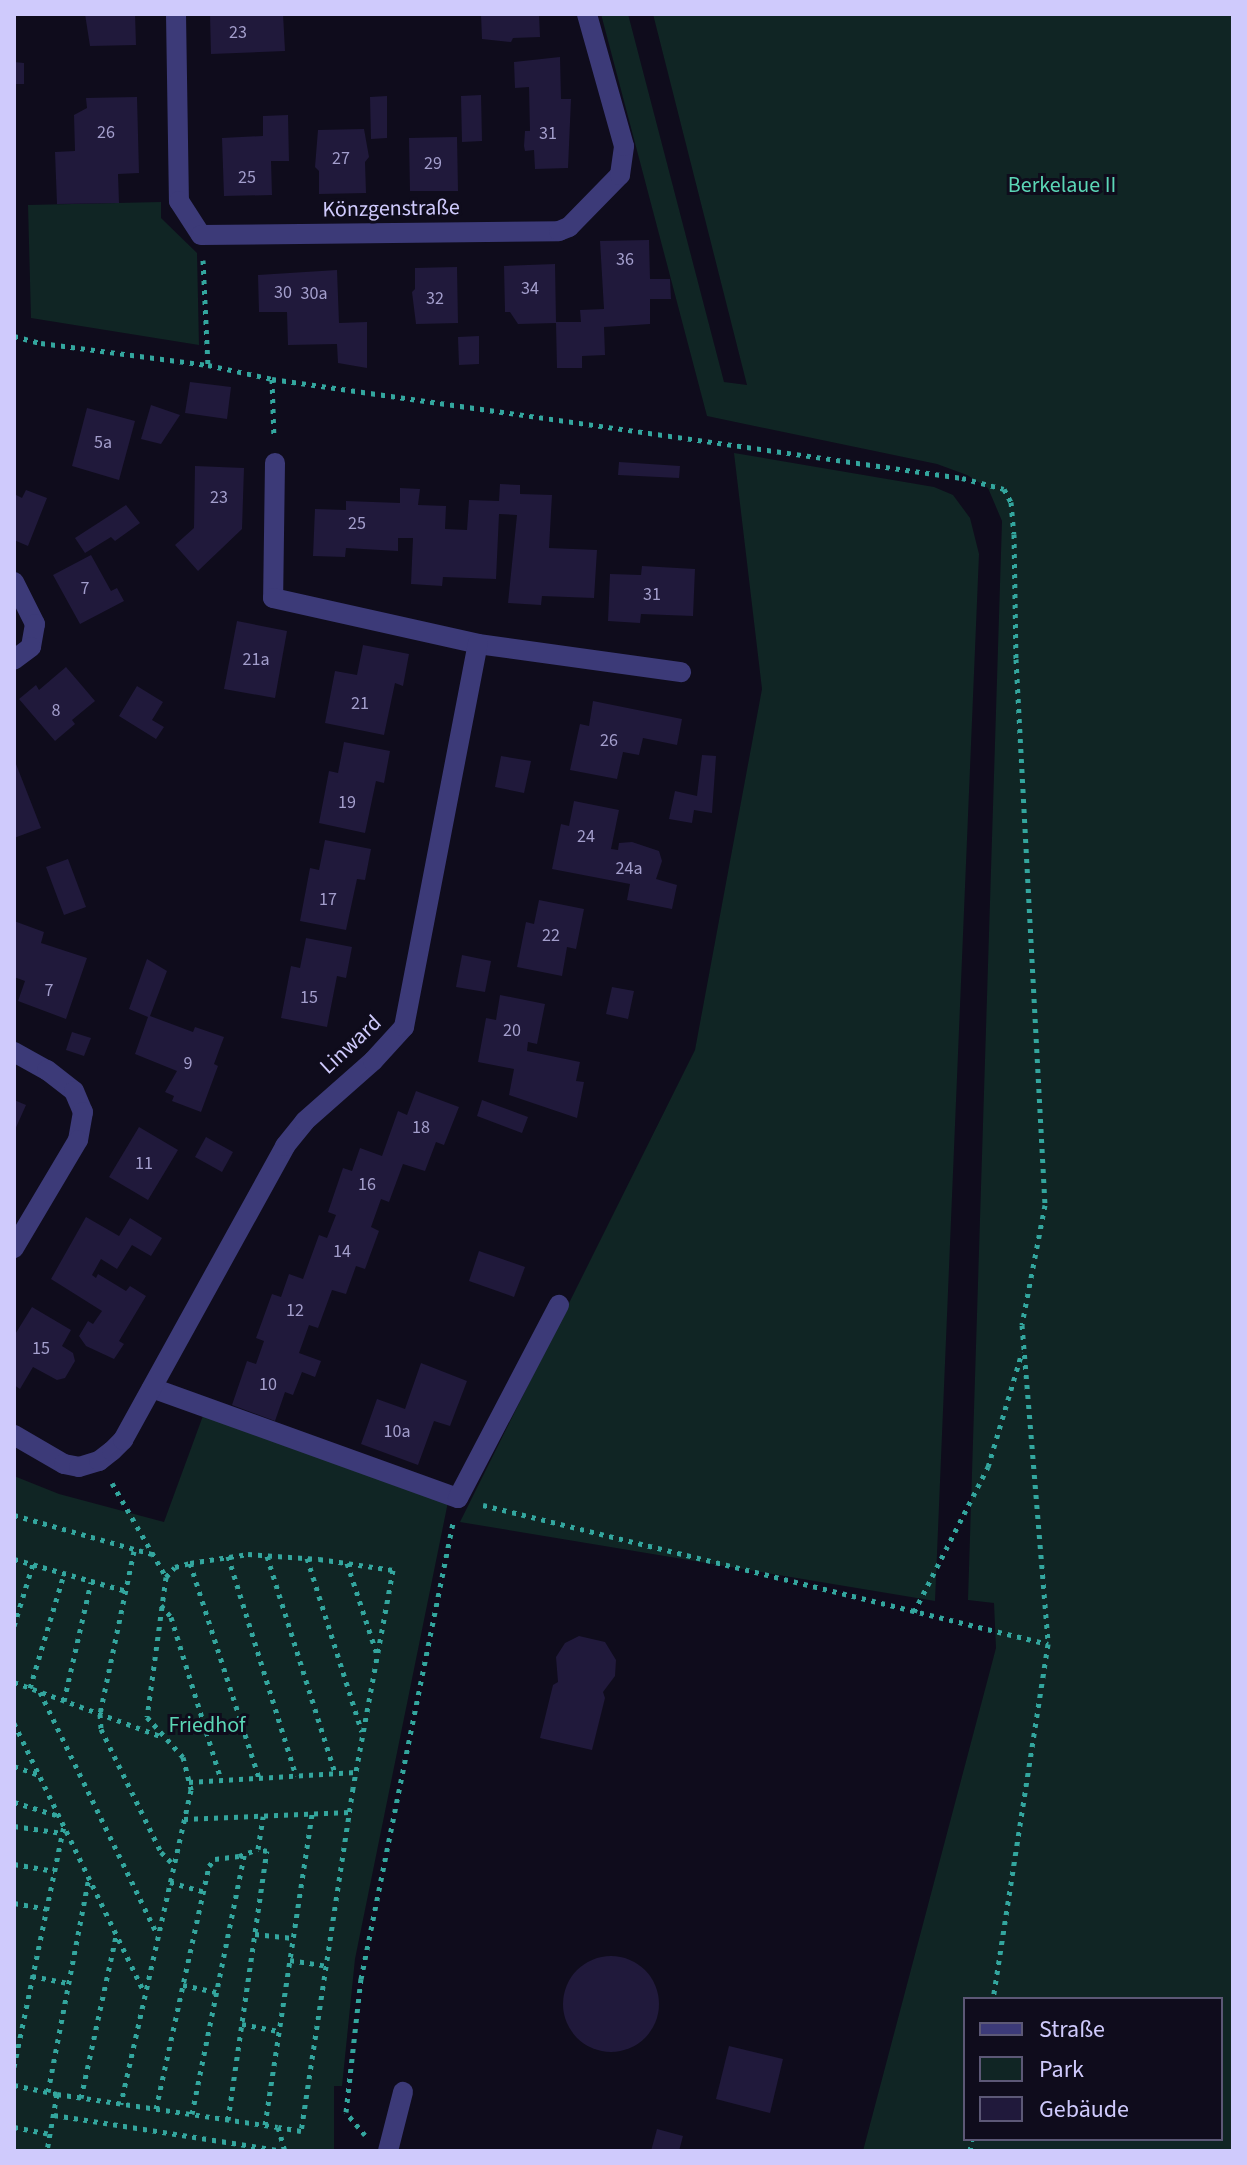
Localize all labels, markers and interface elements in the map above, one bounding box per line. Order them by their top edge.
house number: 23 [229,22,247,44]
house number: 26 [97,122,115,144]
house number: 31 [539,123,557,145]
house number: 27 [332,148,350,170]
house number: 29 [424,153,442,175]
house number: 25 [238,167,256,189]
park label: Berkelaue II [1008,173,1116,199]
street label: Könzgenstraße [322,195,460,223]
house number: 36 [616,249,634,271]
house number: 34 [521,278,539,300]
house number: 30 [274,282,292,304]
house number: 30a [301,283,327,305]
house number: 32 [426,288,444,310]
house number: 5a [94,432,112,454]
house number: 23 [210,487,228,509]
house number: 25 [348,513,366,535]
house number: 7 [81,578,89,600]
house number: 31 [643,584,661,606]
house number: 21a [243,649,269,671]
house number: 21 [351,693,369,715]
house number: 8 [52,700,60,722]
house number: 26 [600,730,618,752]
house number: 19 [338,792,356,814]
house number: 24 [577,826,595,848]
house number: 24a [616,858,642,880]
house number: 17 [319,889,337,911]
house number: 22 [542,925,560,947]
house number: 7 [45,980,53,1002]
house number: 15 [300,987,318,1009]
street label: Linward [315,1010,387,1080]
house number: 20 [503,1020,521,1042]
house number: 9 [184,1053,192,1075]
house number: 18 [412,1117,430,1139]
house number: 11 [135,1153,153,1175]
house number: 16 [358,1174,376,1196]
house number: 14 [333,1241,351,1263]
house number: 12 [286,1300,304,1322]
house number: 15 [32,1338,50,1360]
house number: 10 [259,1374,277,1396]
house number: 10a [384,1421,410,1443]
park label: Friedhof [169,1713,245,1739]
legend [963,1997,1223,2141]
text: Straße [1039,2012,1105,2047]
text: Park [1039,2052,1084,2087]
text: Gebäude [1039,2092,1129,2127]

